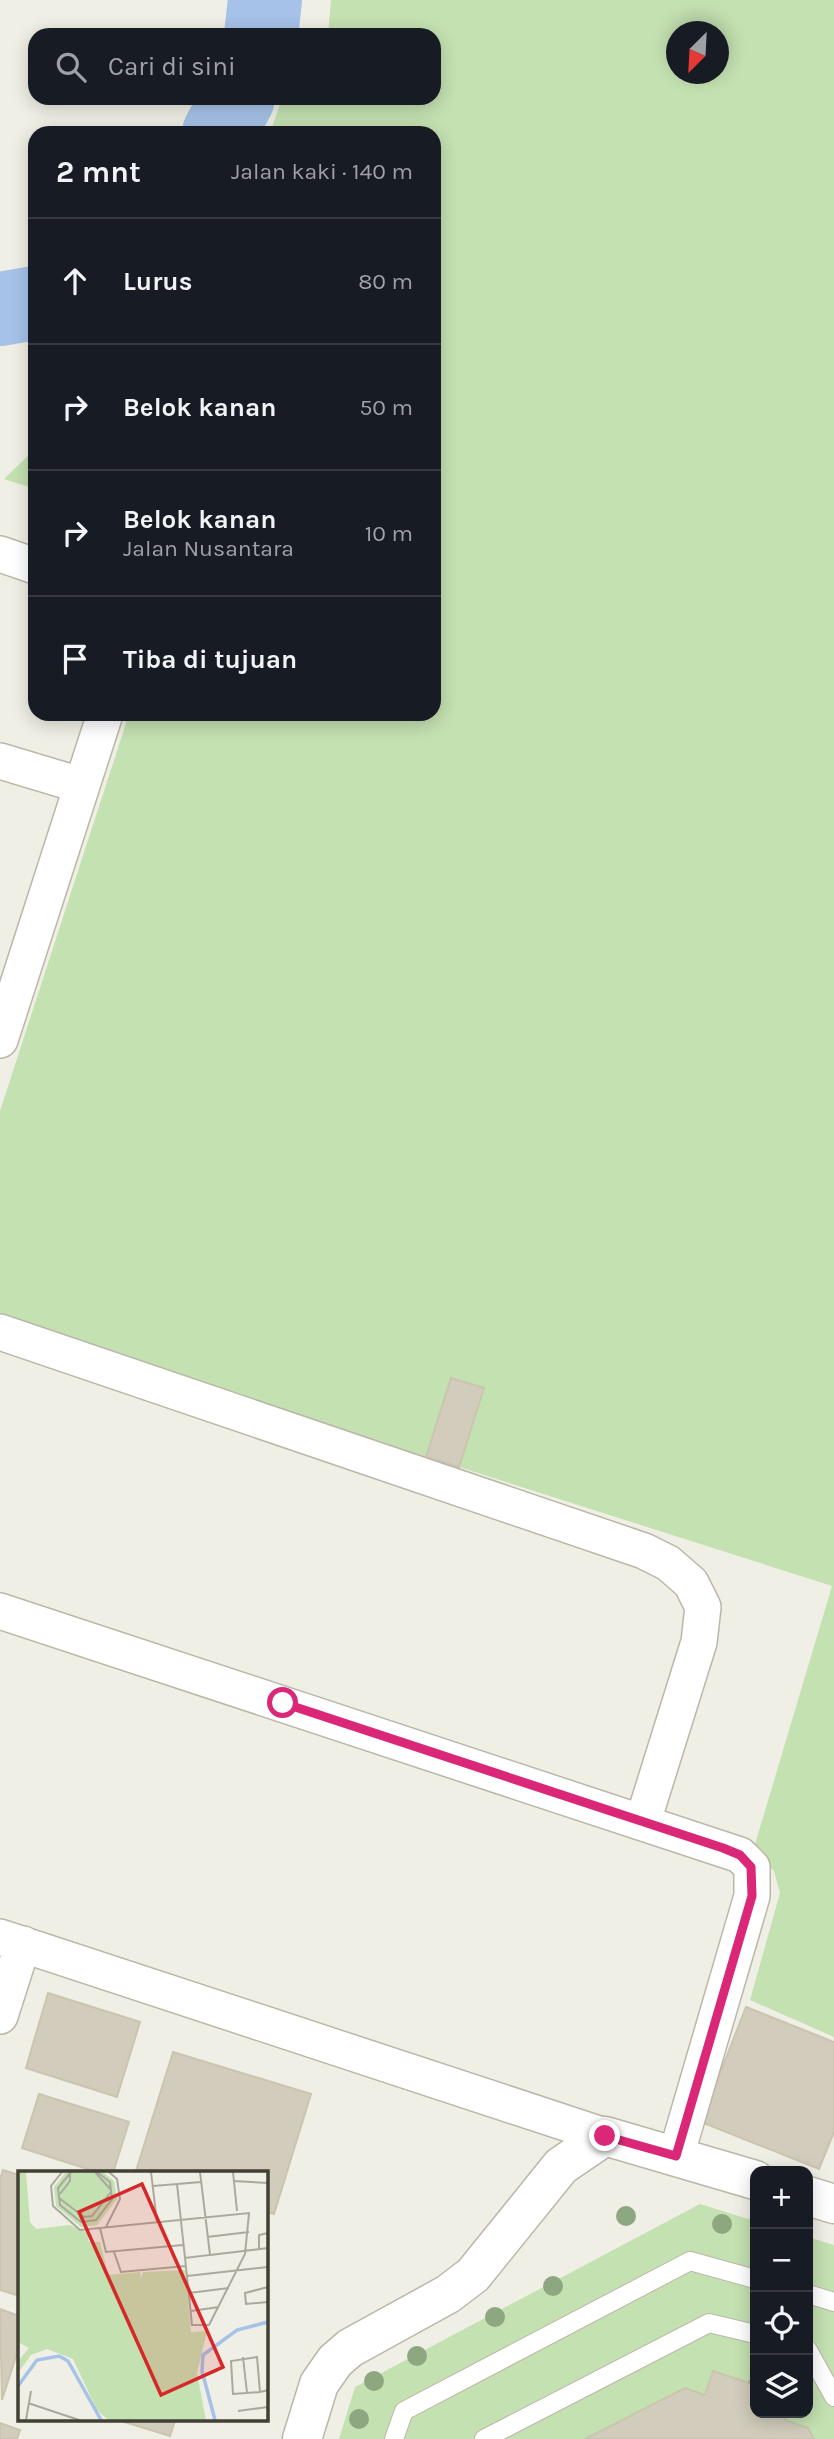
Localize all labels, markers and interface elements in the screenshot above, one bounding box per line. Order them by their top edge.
north arrow [666,21,729,84]
search box [28,28,441,105]
icon: search [52,48,90,86]
text: Cari di sini [108,51,236,82]
text: 2 mnt [56,154,141,190]
text: Jalan kaki · 140 m [231,158,413,185]
icon: ahead [56,262,94,300]
text: Lurus [123,266,192,297]
text: 80 m [358,268,413,295]
icon: right [56,388,94,426]
text: Belok kanan [123,392,276,423]
text: 50 m [359,394,413,421]
text: Belok kanan [123,504,276,535]
icon: right [56,514,94,552]
text: 10 m [365,520,413,547]
text: Jalan Nusantara [123,535,294,562]
icon: arrive [56,640,94,678]
text: Tiba di tujuan [123,644,297,675]
route start [267,1687,298,1718]
route end [589,2120,620,2151]
map controls [750,2166,813,2418]
button: + [750,2166,813,2229]
inset map [18,2171,268,2422]
button: − [750,2229,813,2292]
button: locate [750,2292,813,2355]
button: layers [750,2355,813,2418]

